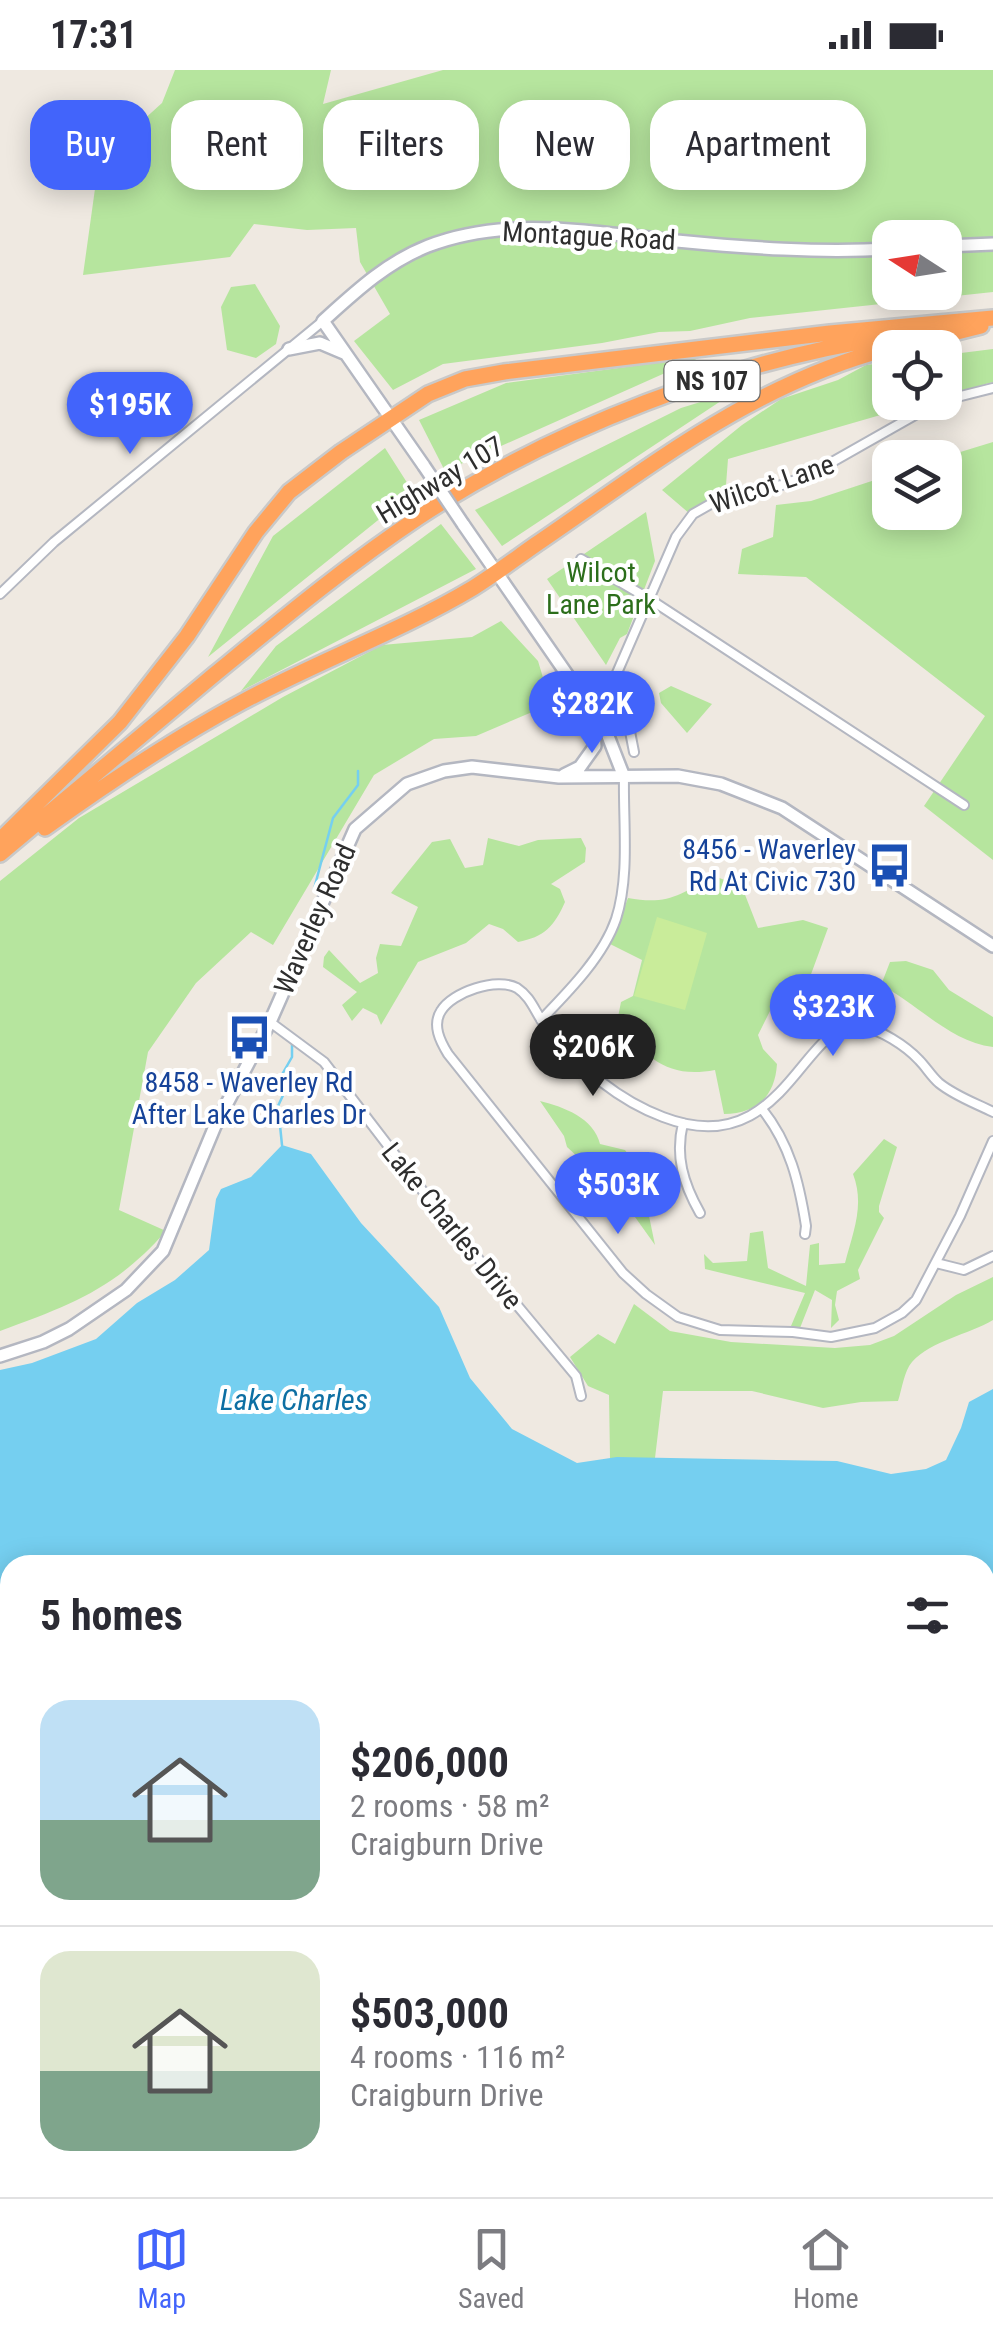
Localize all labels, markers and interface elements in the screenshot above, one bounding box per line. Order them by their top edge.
text: 17:31 [50,13,137,57]
chip: Buy [30,100,151,190]
chip: Rent [171,100,303,190]
chip: Filters [323,100,479,190]
chip: New [499,100,630,190]
chip: Apartment [650,100,866,190]
street label: Montague Road [501,215,677,257]
north arrow [872,220,962,310]
map controls [872,220,962,530]
button: locate [872,330,962,420]
road number: NS 107 [664,361,760,401]
pin: $195K [60,372,200,457]
text: $195K [89,385,171,423]
street label: Highway 107 [371,429,509,531]
button: layers [872,440,962,530]
street label: Wilcot Lane [706,447,838,521]
park label: Wilcot Lane Park [546,556,656,621]
pin: $282K [522,671,662,756]
text: $282K [551,684,633,722]
place label: 8456 - Waverley Rd At Civic 730 [682,833,856,898]
street label: Waverley Road [267,839,363,999]
bus stop icon: 8456 - Waverley Rd At Civic 730 [865,841,913,889]
pin: $323K [763,974,903,1059]
text: $323K [792,987,874,1025]
bus stop icon: 8458 - Waverley Rd After Lake Charles Dr [225,1013,273,1061]
pin: $206K [523,1014,663,1099]
text: $206K [552,1027,634,1065]
place label: 8458 - Waverley Rd After Lake Charles Dr [132,1066,366,1131]
street label: Lake Charles Drive [375,1136,529,1316]
pin: $503K [548,1152,688,1237]
text: $503K [577,1165,659,1203]
water label: Lake Charles [220,1382,368,1417]
icon: filters [900,1588,955,1643]
text: 5 homes [40,1591,183,1640]
text: $206,000 [350,1738,509,1787]
icon: home [120,1740,240,1860]
text: 2 rooms · 58 m² [350,1787,549,1825]
text: Craigburn Drive [350,1825,543,1863]
text: $503,000 [350,1989,509,2038]
icon: home [120,1991,240,2111]
text: 4 rooms · 116 m² [350,2038,565,2076]
text: Craigburn Drive [350,2076,543,2114]
tab: Map [134,2222,189,2315]
tab: Saved [458,2222,524,2315]
tab: Home [793,2222,859,2315]

